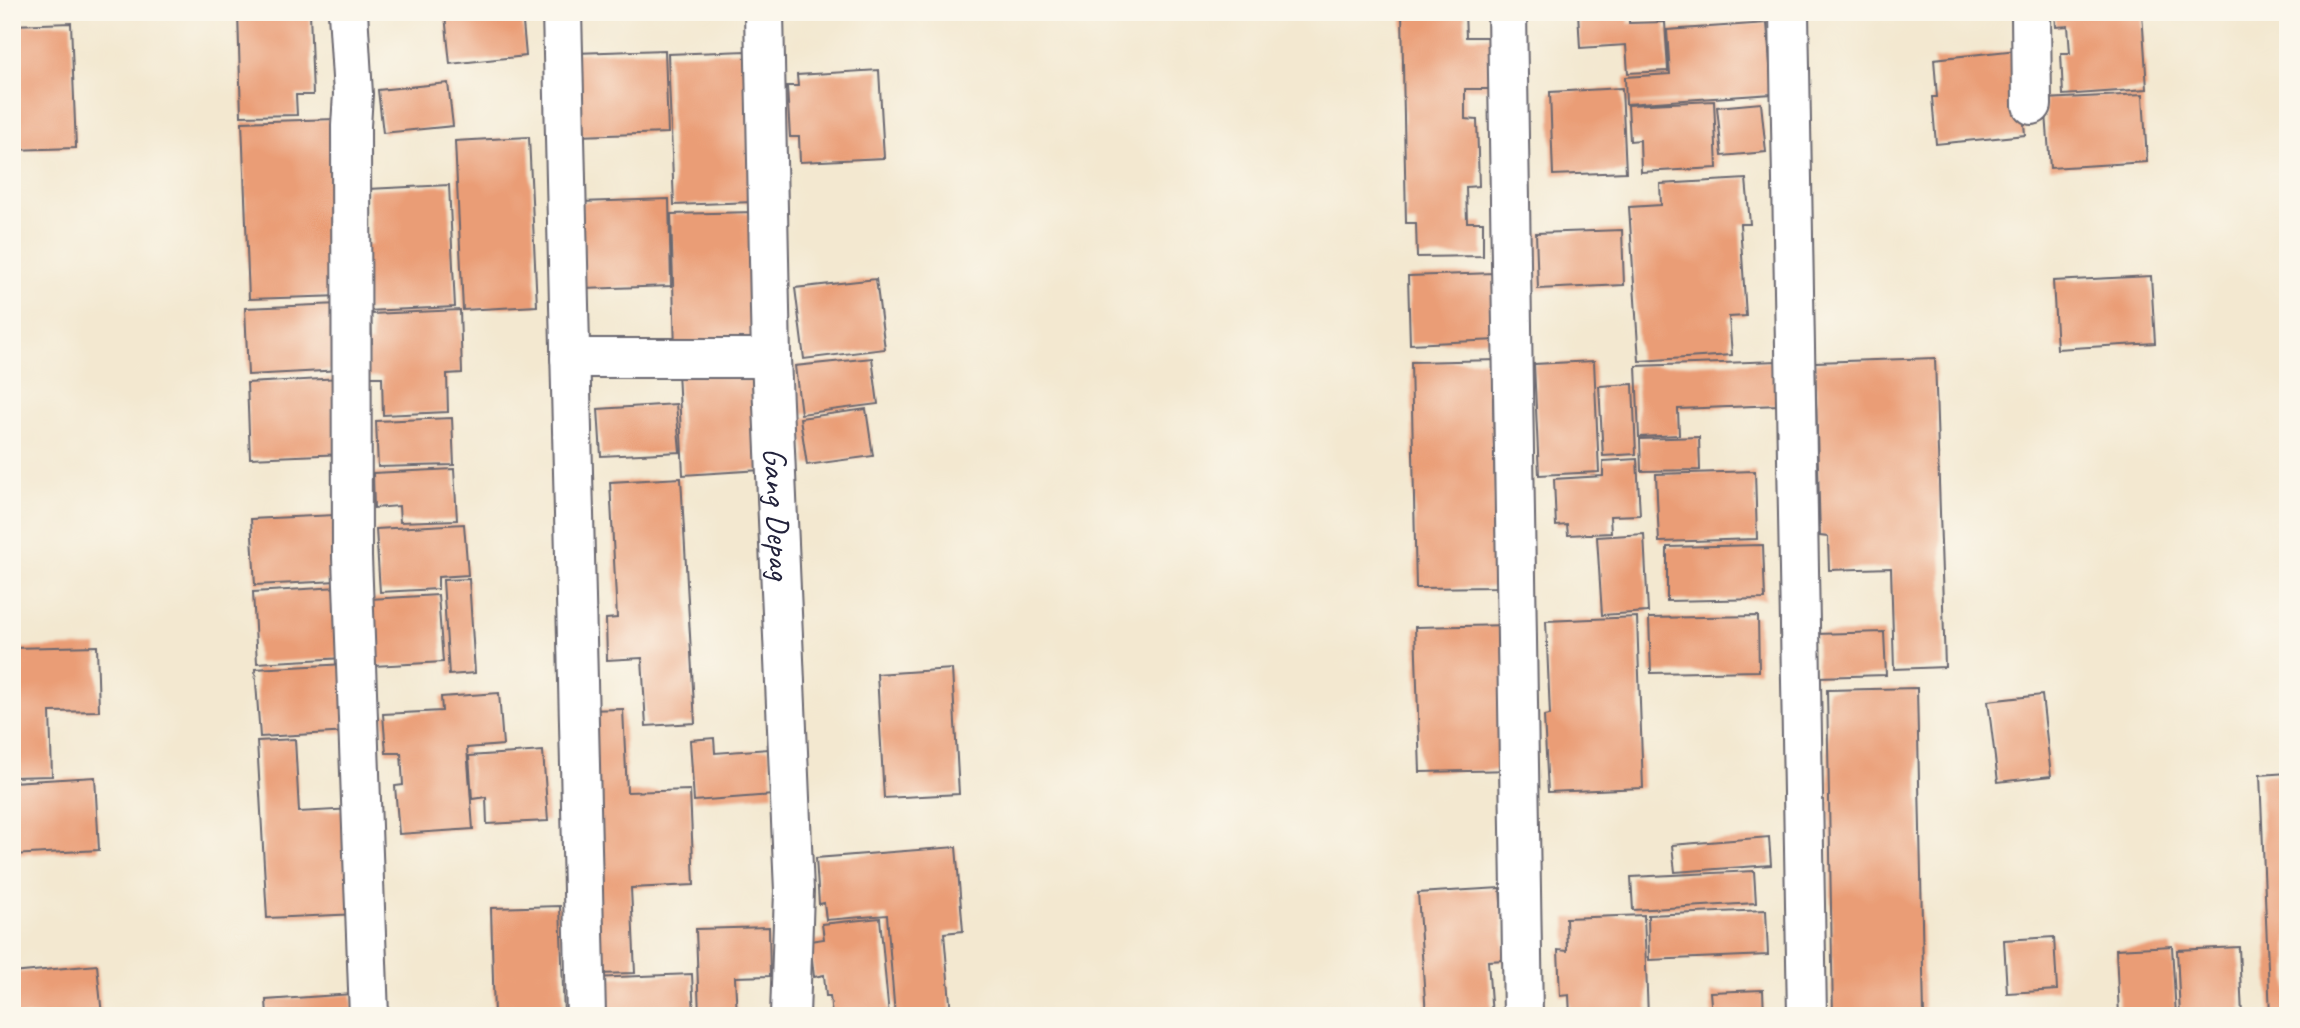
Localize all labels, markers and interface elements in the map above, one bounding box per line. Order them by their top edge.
street label: Gang Depag [754,447,802,582]

